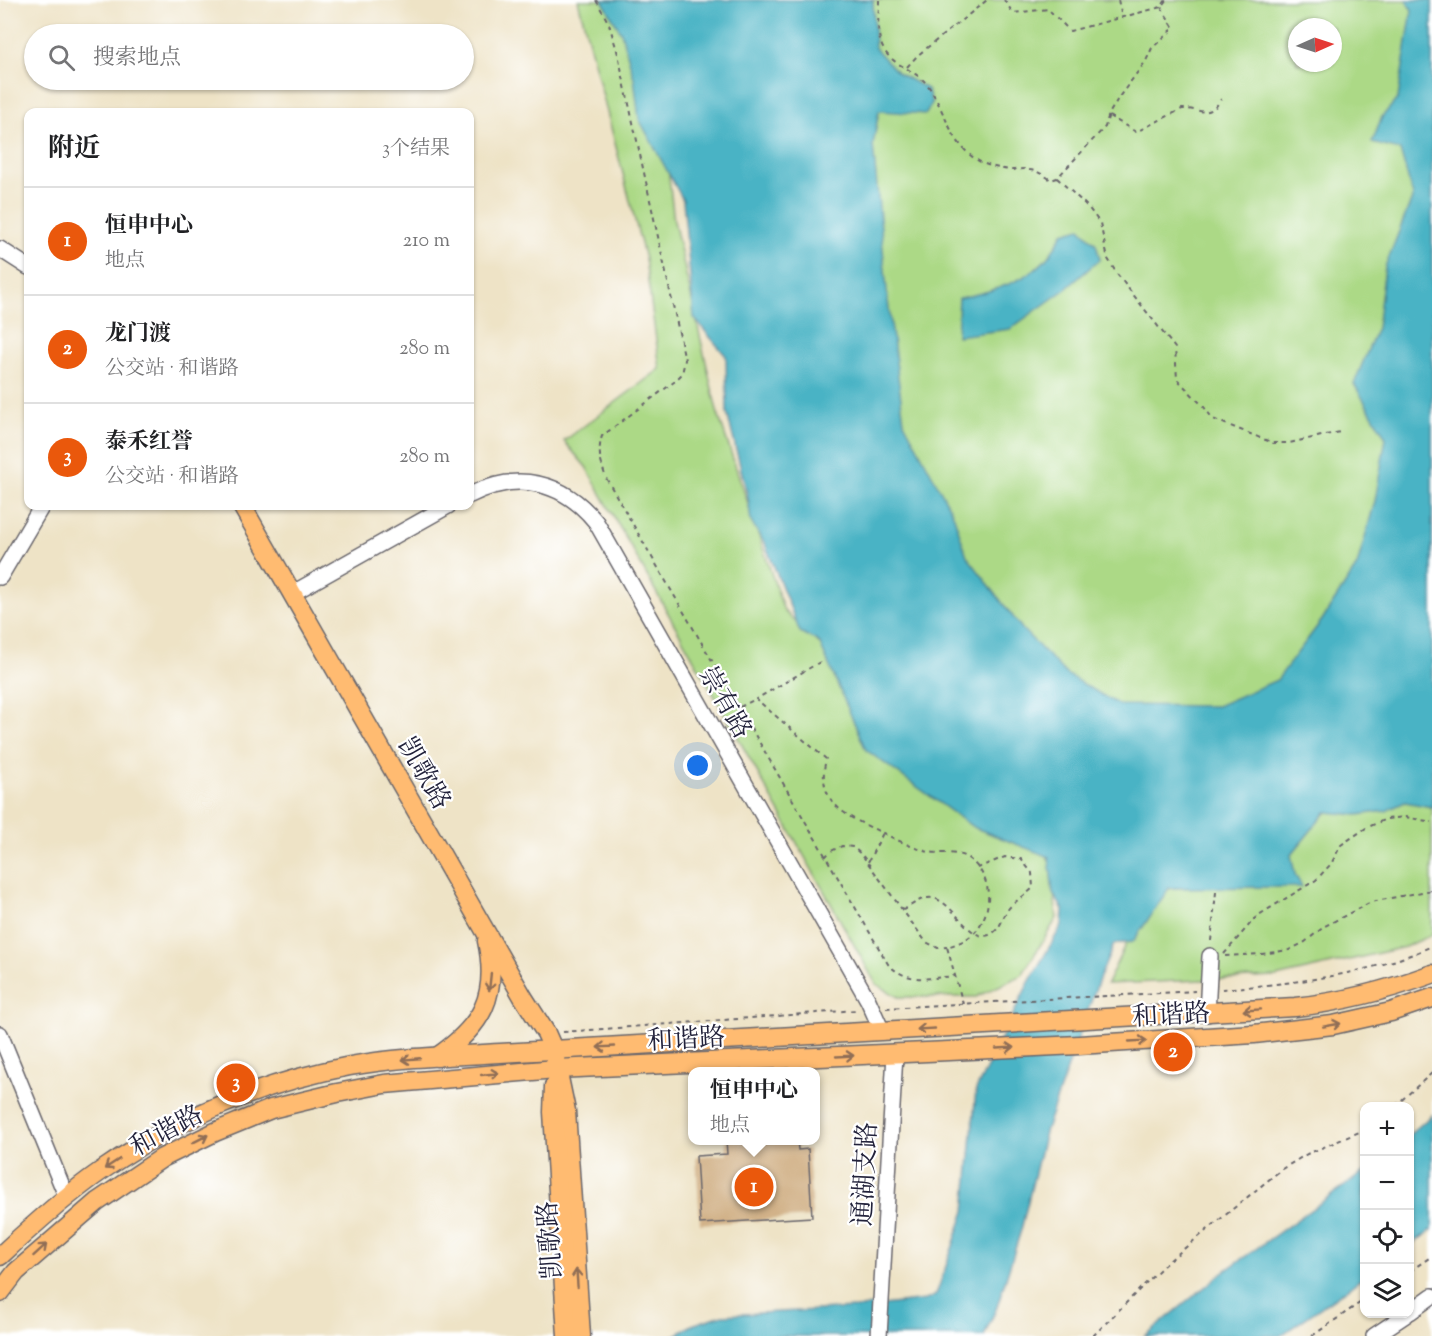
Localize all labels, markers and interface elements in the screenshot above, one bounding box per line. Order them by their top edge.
north arrow [1288,18,1342,72]
search box [24,24,474,90]
icon: search [45,41,78,74]
text: 搜索地点 [93,43,181,75]
text: 附近 [48,131,100,168]
text: 3个结果 [382,135,450,164]
text: 恒申中心 [105,211,193,243]
text: 1 [64,227,71,256]
text: 210 m [403,227,450,256]
text: 地点 [105,247,145,276]
text: 龙门渡 [105,319,171,351]
text: 2 [63,335,72,364]
text: 280 m [399,335,450,364]
text: 公交站 · 和谐路 [105,355,239,384]
text: 泰禾红誉 [105,427,193,459]
text: 3 [63,443,72,472]
text: 280 m [399,443,450,472]
text: 公交站 · 和谐路 [105,463,239,492]
street label: 崇有路 [688,660,759,746]
street label: 凯歌路 [387,731,458,817]
your location [683,751,712,780]
one-way arrow [484,972,495,992]
street label: 和谐路 [1131,996,1211,1037]
one-way arrow [1243,1005,1262,1016]
one-way arrow [1322,1019,1341,1030]
street label: 和谐路 [646,1020,726,1061]
one-way arrow [917,1023,937,1034]
pin: 2 [1154,1030,1192,1074]
one-way arrow [1127,1036,1147,1047]
one-way arrow [596,1042,616,1053]
one-way arrow [994,1043,1014,1054]
one-way arrow [834,1050,854,1061]
one-way arrow [402,1054,422,1065]
pin: 3 [216,1060,256,1106]
popup [688,1067,820,1145]
one-way arrow [480,1068,500,1079]
text: 恒申中心 [710,1076,798,1108]
street label: 和谐路 [124,1098,210,1167]
map controls [1360,1102,1414,1318]
button: + [1360,1102,1414,1156]
text: 地点 [710,1112,750,1141]
street label: 通湖支路 [845,1121,888,1227]
one-way arrow [190,1133,208,1145]
button: − [1360,1156,1414,1210]
one-way arrow [104,1158,121,1170]
pin: 1 [734,1164,774,1210]
street label: 凯歌路 [530,1200,573,1280]
button: locate [1360,1210,1414,1264]
one-way arrow [33,1243,48,1258]
button: layers [1360,1264,1414,1318]
one-way arrow [571,1268,582,1288]

